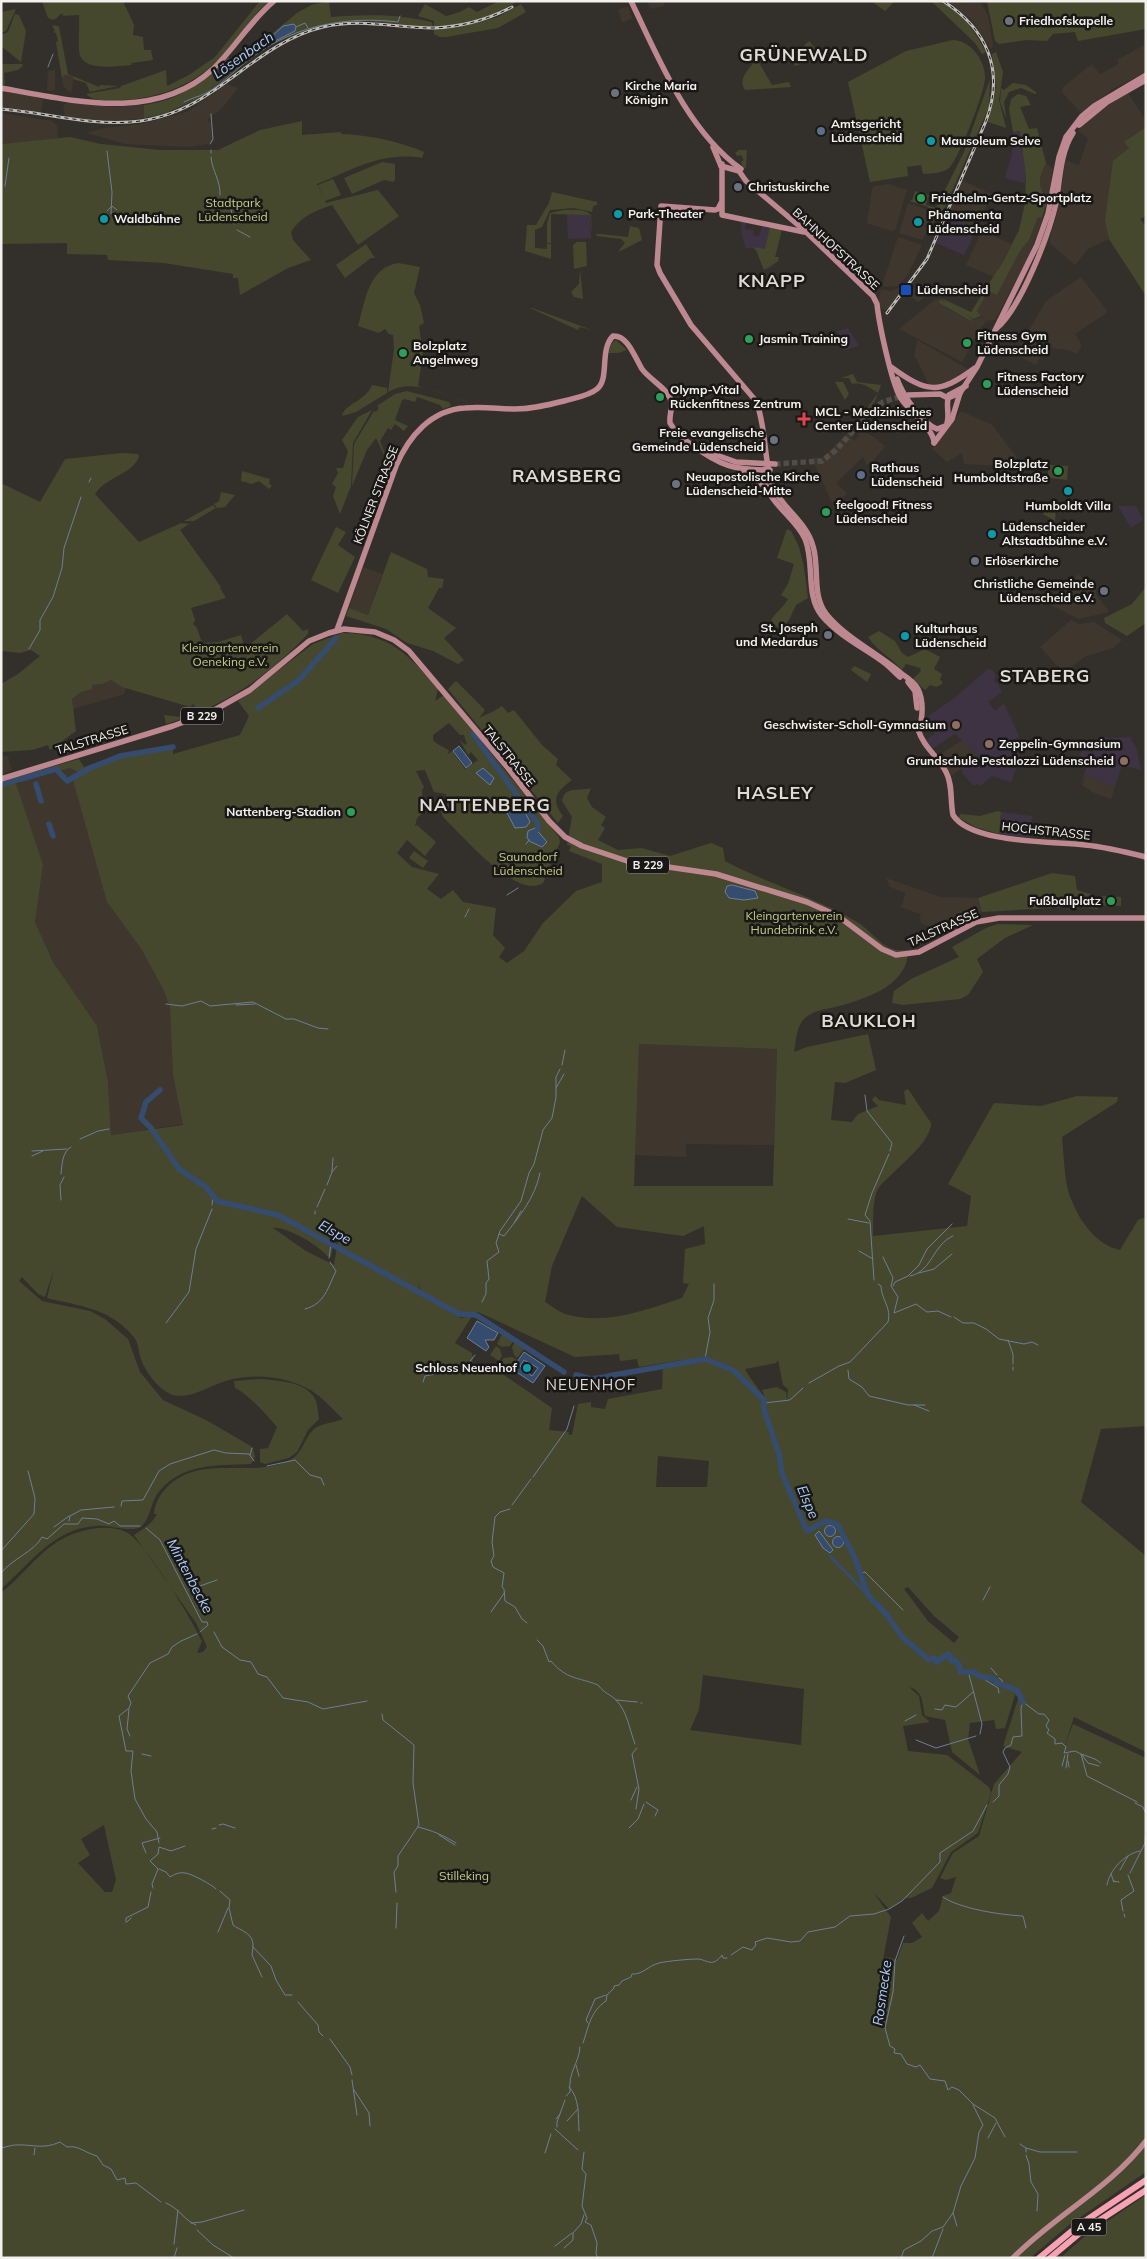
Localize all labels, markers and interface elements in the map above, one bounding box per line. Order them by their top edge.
place label: Friedhofskapelle [1019,13,1114,28]
marker: Friedhofskapelle [1003,15,1015,27]
water label: Lösenbach [209,27,277,83]
district label: GRÜNEWALD [740,43,868,66]
place label: Kirche Maria Königin [625,78,697,107]
marker: Kirche Maria Königin [609,87,621,99]
place label: Amtsgericht Lüdenscheid [831,116,902,145]
marker: Amtsgericht Lüdenscheid [815,125,827,137]
place label: Mausoleum Selve [941,133,1041,148]
marker: Mausoleum Selve [925,135,937,147]
place label: Christuskirche [748,179,830,194]
marker: Christuskirche [732,181,744,193]
place label: Friedhelm-Gentz-Sportplatz [931,190,1092,205]
marker: Friedhelm-Gentz-Sportplatz [915,192,927,204]
park label: Stadtpark Lüdenscheid [198,195,268,224]
street label: BAHNHOFSTRASSE [790,204,883,293]
place label: Park-Theater [628,206,704,221]
place label: Phänomenta Lüdenscheid [928,207,1002,236]
marker: Park-Theater [612,208,624,220]
place label: Waldbühne [114,211,181,226]
marker: Waldbühne [98,213,110,225]
marker: Phänomenta Lüdenscheid [912,216,924,228]
district label: KNAPP [738,269,806,292]
place label: Lüdenscheid [917,282,988,297]
marker: Lüdenscheid [899,283,913,297]
place label: Fitness Gym Lüdenscheid [977,328,1048,357]
place label: Jasmin Training [759,331,848,346]
marker: Jasmin Training [743,333,755,345]
marker: Fitness Gym Lüdenscheid [961,337,973,349]
place label: Bolzplatz Angelnweg [413,338,478,367]
marker: Bolzplatz Angelnweg [397,347,409,359]
place label: Fitness Factory Lüdenscheid [997,369,1084,398]
marker: Fitness Factory Lüdenscheid [981,378,993,390]
place label: Olymp-Vital Rückenfitness Zentrum [670,382,801,411]
marker: Olymp-Vital Rückenfitness Zentrum [654,391,666,403]
place label: MCL - Medizinisches Center Lüdenscheid [815,404,932,433]
marker: MCL - Medizinisches Center Lüdenscheid [797,412,811,426]
place label: Freie evangelische Gemeinde Lüdenscheid [632,425,764,454]
marker: Freie evangelische Gemeinde Lüdenscheid [768,434,780,446]
street label: KÖLNER STRASSE [350,444,401,546]
place label: Bolzplatz Humboldtstraße [954,456,1048,485]
place label: Rathaus Lüdenscheid [871,460,942,489]
district label: RAMSBERG [512,464,622,487]
marker: Bolzplatz Humboldtstraße [1052,465,1064,477]
place label: Neuapostolische Kirche Lüdenscheid-Mitte [686,469,820,498]
marker: Rathaus Lüdenscheid [855,469,867,481]
marker: Neuapostolische Kirche Lüdenscheid-Mitte [670,478,682,490]
marker: Humboldt Villa [1062,485,1074,497]
place label: feelgood! Fitness Lüdenscheid [836,497,932,526]
place label: Humboldt Villa [1025,498,1111,513]
marker: feelgood! Fitness Lüdenscheid [820,506,832,518]
place label: Lüdenscheider Altstadtbühne e.V. [1002,519,1107,548]
marker: Lüdenscheider Altstadtbühne e.V. [986,528,998,540]
place label: Erlöserkirche [985,553,1059,568]
marker: Erlöserkirche [969,555,981,567]
place label: Christliche Gemeinde Lüdenscheid e.V. [974,576,1094,605]
marker: Christliche Gemeinde Lüdenscheid e.V. [1098,585,1110,597]
place label: St. Joseph und Medardus [736,620,818,649]
place label: Kulturhaus Lüdenscheid [915,621,986,650]
marker: St. Joseph und Medardus [822,629,834,641]
marker: Kulturhaus Lüdenscheid [899,630,911,642]
park label: Kleingartenverein Oeneking e.V. [181,640,279,669]
district label: STABERG [1000,664,1090,687]
road number: B 229 [181,708,223,724]
place label: Geschwister-Scholl-Gymnasium [763,717,946,732]
marker: Geschwister-Scholl-Gymnasium [950,719,962,731]
street label: TALSTRASSE [54,721,130,758]
street label: TALSTRASSE [480,722,539,790]
place label: Zeppelin-Gymnasium [999,736,1121,751]
marker: Zeppelin-Gymnasium [983,738,995,750]
place label: Grundschule Pestalozzi Lüdenscheid [906,753,1114,768]
marker: Grundschule Pestalozzi Lüdenscheid [1118,755,1130,767]
district label: HASLEY [737,781,813,804]
district label: NATTENBERG [419,793,551,816]
place label: Nattenberg-Stadion [226,804,341,819]
marker: Nattenberg-Stadion [345,806,357,818]
street label: HOCHSTRASSE [1001,818,1091,843]
park label: Saunadorf Lüdenscheid [493,849,563,878]
road number: B 229 [627,856,669,874]
place label: Fußballplatz [1029,893,1101,908]
marker: Fußballplatz [1105,895,1117,907]
street label: TALSTRASSE [906,905,980,950]
park label: Kleingartenverein Hundebrink e.V. [745,908,843,937]
district label: BAUKLOH [821,1009,917,1032]
water label: Elspe [316,1216,355,1248]
place label: Schloss Neuenhof [415,1360,518,1375]
marker: Schloss Neuenhof [521,1362,533,1374]
district label: NEUENHOF [546,1375,636,1394]
water label: Elspe [793,1483,823,1522]
water label: Mintenbecke [163,1536,217,1617]
park label: Stilleking [439,1868,489,1883]
water label: Rosmecke [868,1959,896,2027]
road number: A 45 [1072,2218,1106,2236]

